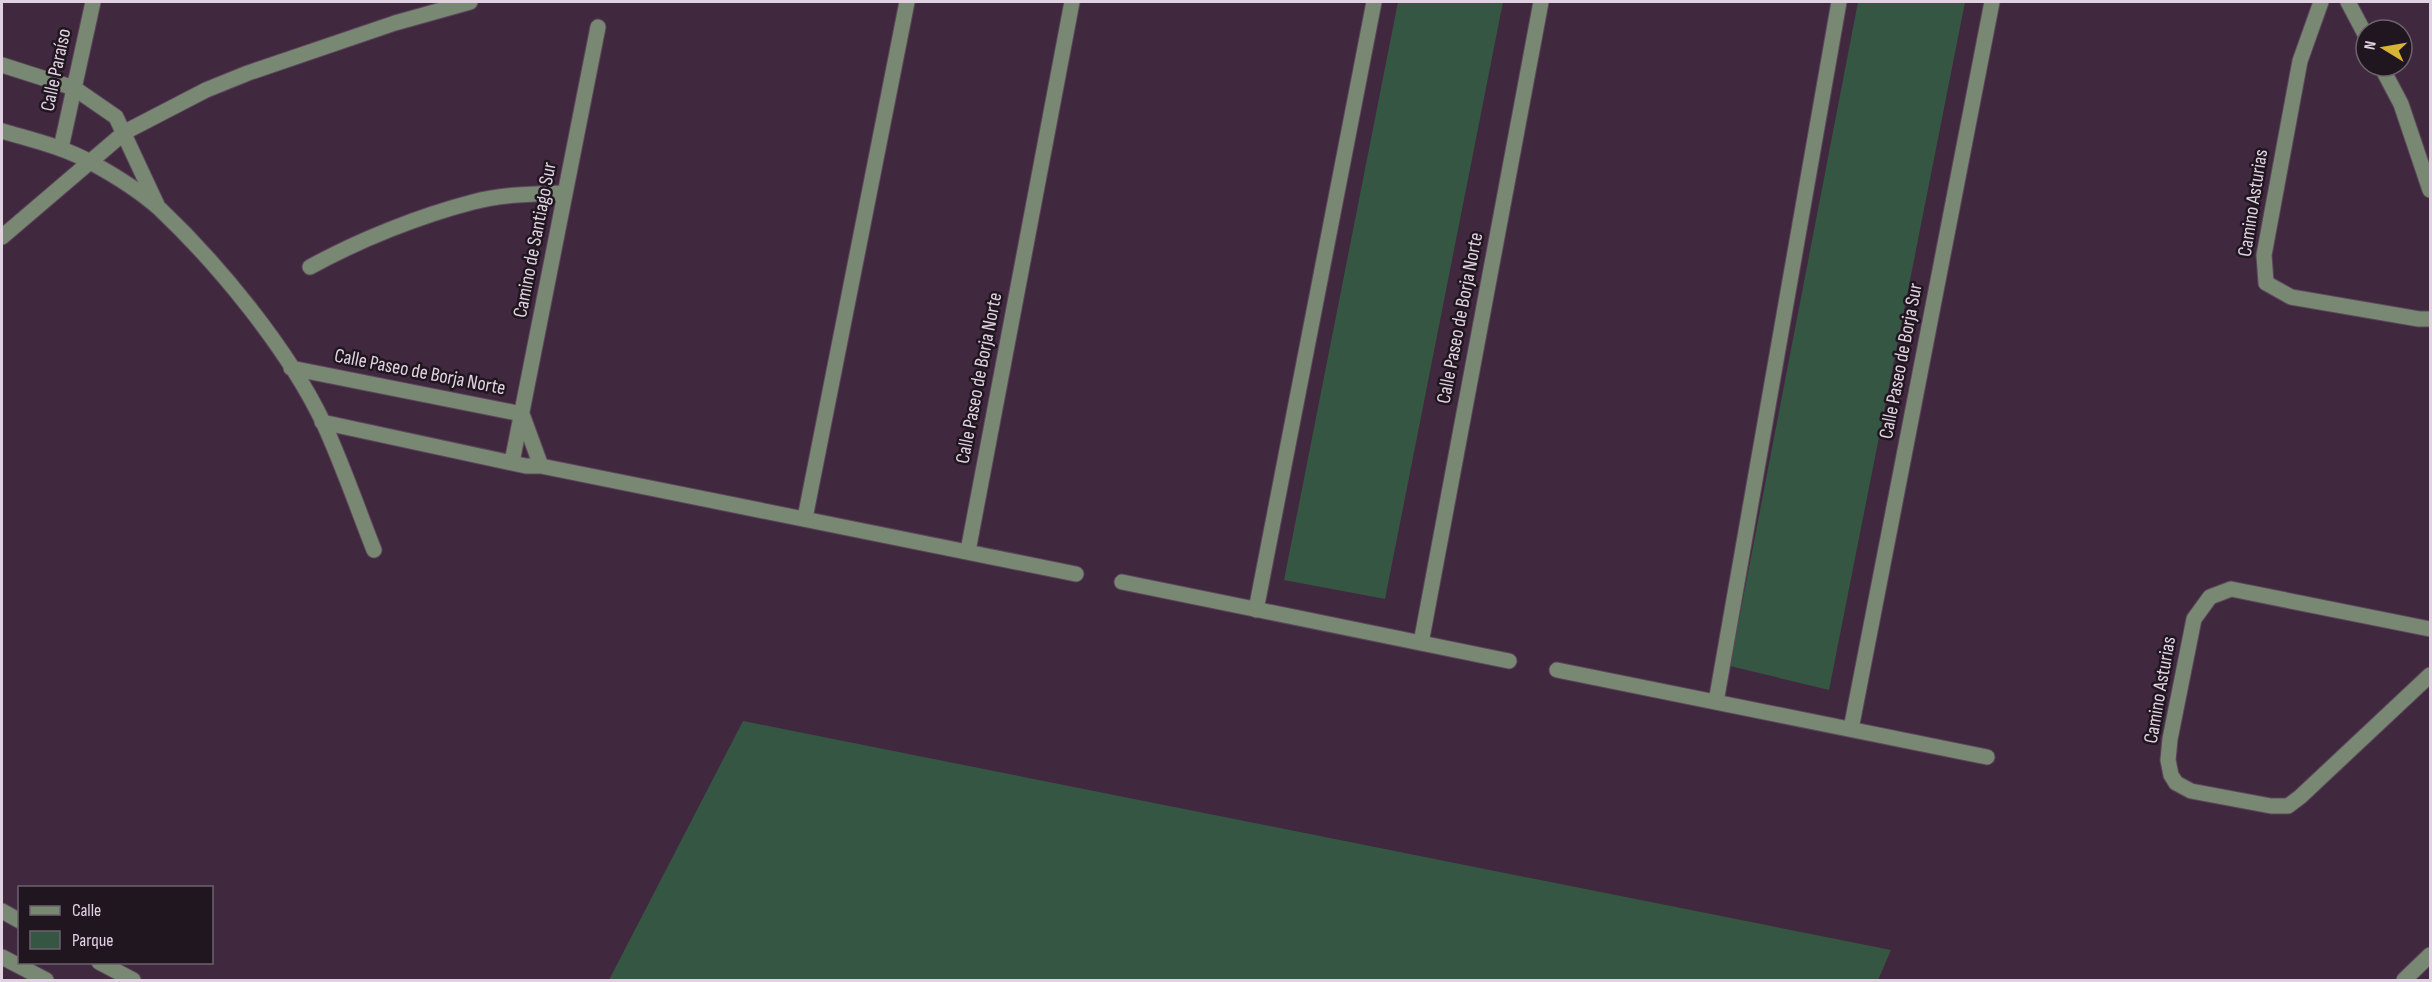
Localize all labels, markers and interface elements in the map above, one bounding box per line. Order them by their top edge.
north arrow [2354,18,2414,78]
street label: Calle Paraíso [36,26,76,114]
text: N [2361,39,2381,51]
street label: Camino Asturias [2233,148,2273,258]
street label: Camino de Santiago Sur [508,160,562,320]
street label: Calle Paseo de Borja Norte [1432,230,1488,406]
street label: Calle Paseo de Borja Sur [1874,281,1928,441]
street label: Calle Paseo de Borja Norte [951,290,1007,466]
street label: Calle Paseo de Borja Norte [332,344,508,400]
street label: Camino Asturias [2139,635,2181,745]
legend [18,886,213,964]
text: Calle [72,900,101,921]
text: Parque [72,930,113,951]

